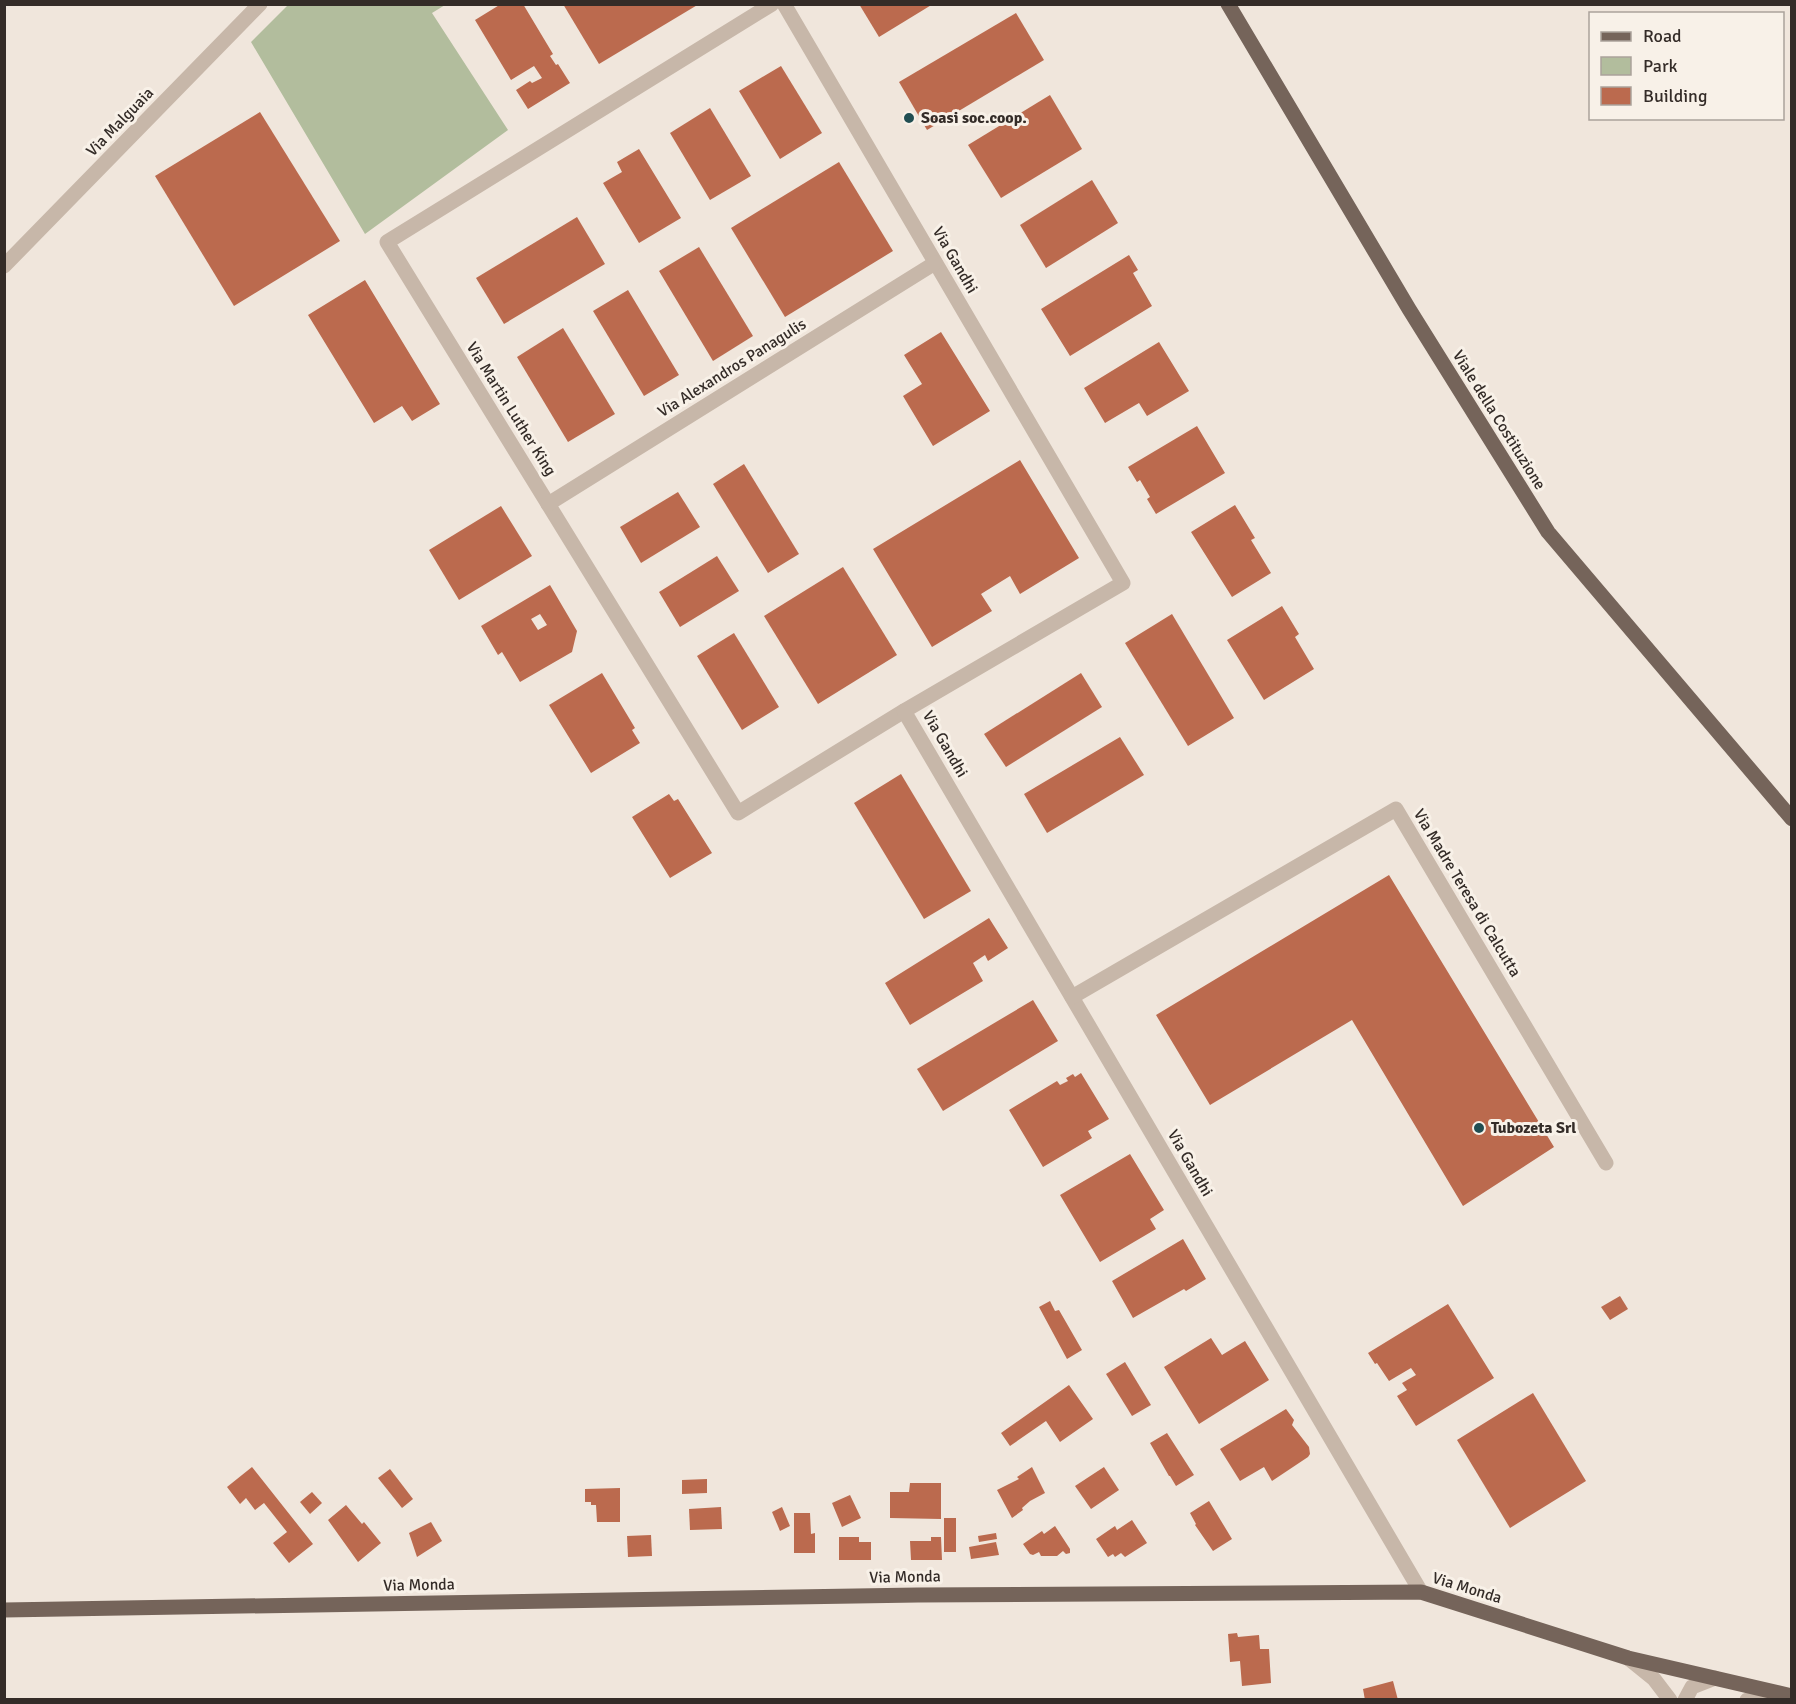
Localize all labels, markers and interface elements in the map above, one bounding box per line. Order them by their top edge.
legend [1589,12,1784,120]
text: Road [1643,25,1682,47]
text: Park [1643,55,1678,77]
street label: Via Malguaia [82,83,158,161]
text: Building [1643,85,1707,107]
place label: Soasi soc.coop. [921,108,1027,128]
marker: Soasi soc.coop. [902,111,916,125]
street label: Via Gandhi [928,223,982,297]
street label: Via Alexandros Panagulis [654,314,810,422]
street label: Via Martin Luther King [462,338,560,480]
street label: Viale della Costituzione [1448,347,1550,493]
street label: Via Gandhi [918,707,972,781]
street label: Via Madre Teresa di Calcutta [1409,805,1525,981]
place label: Tubozeta Srl [1491,1118,1576,1138]
marker: Tubozeta Srl [1472,1121,1486,1135]
street label: Via Gandhi [1163,1126,1217,1200]
street label: Via Monda [869,1566,941,1588]
street label: Via Monda [1430,1568,1504,1608]
street label: Via Monda [383,1574,455,1596]

